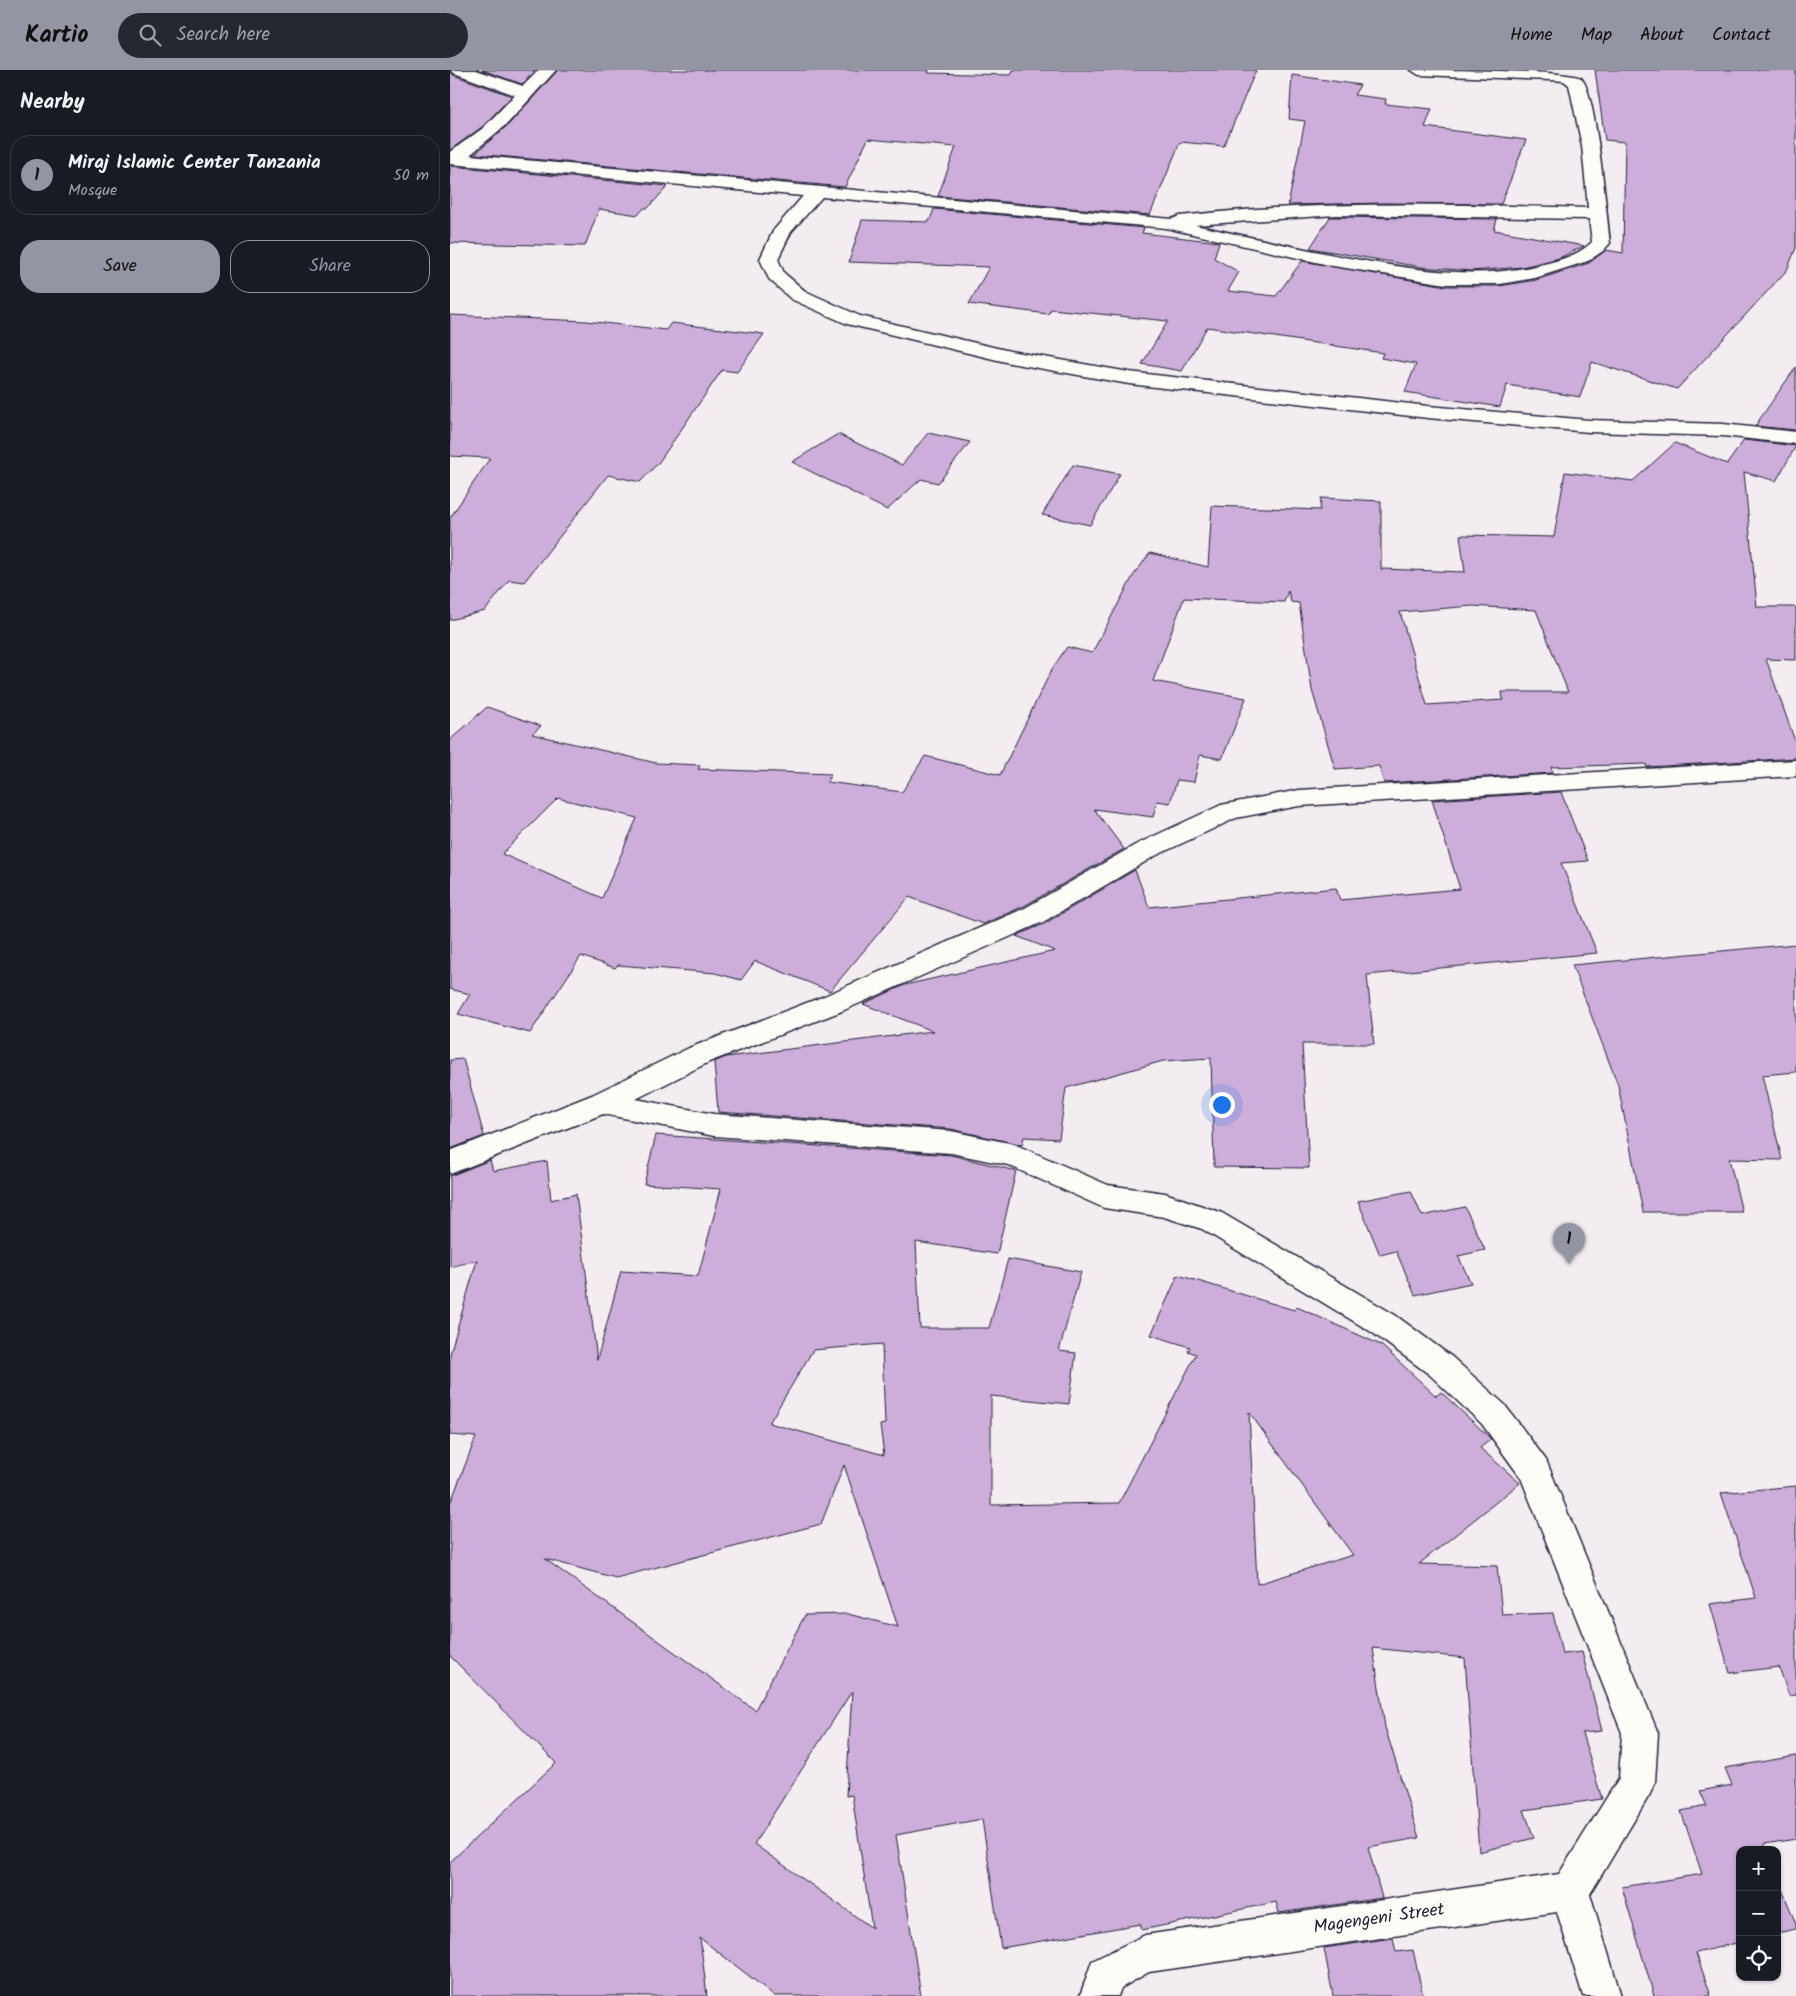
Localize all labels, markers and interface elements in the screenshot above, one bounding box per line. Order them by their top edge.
search box [118,13,468,58]
text: Kartio [25,16,88,55]
text: Search here [176,20,270,50]
icon: search [136,21,164,49]
text: Home [1510,21,1553,50]
text: Map [1581,21,1612,50]
text: About [1640,21,1684,50]
text: Contact [1712,21,1771,50]
text: Nearby [20,86,85,119]
text: Miraj Islamic Center Tanzania [68,148,321,178]
text: 1 [35,163,39,188]
text: 50 m [393,163,429,188]
text: Mosque [68,178,117,203]
button: Save [20,240,220,293]
button: Share [230,240,430,293]
your location [1209,1092,1235,1118]
pin: 1 [1553,1223,1585,1264]
map controls [1736,1846,1781,1981]
button: + [1736,1846,1781,1891]
button: − [1736,1891,1781,1936]
street label: Magengeni Street [1311,1895,1448,1943]
button: locate [1736,1936,1781,1981]

